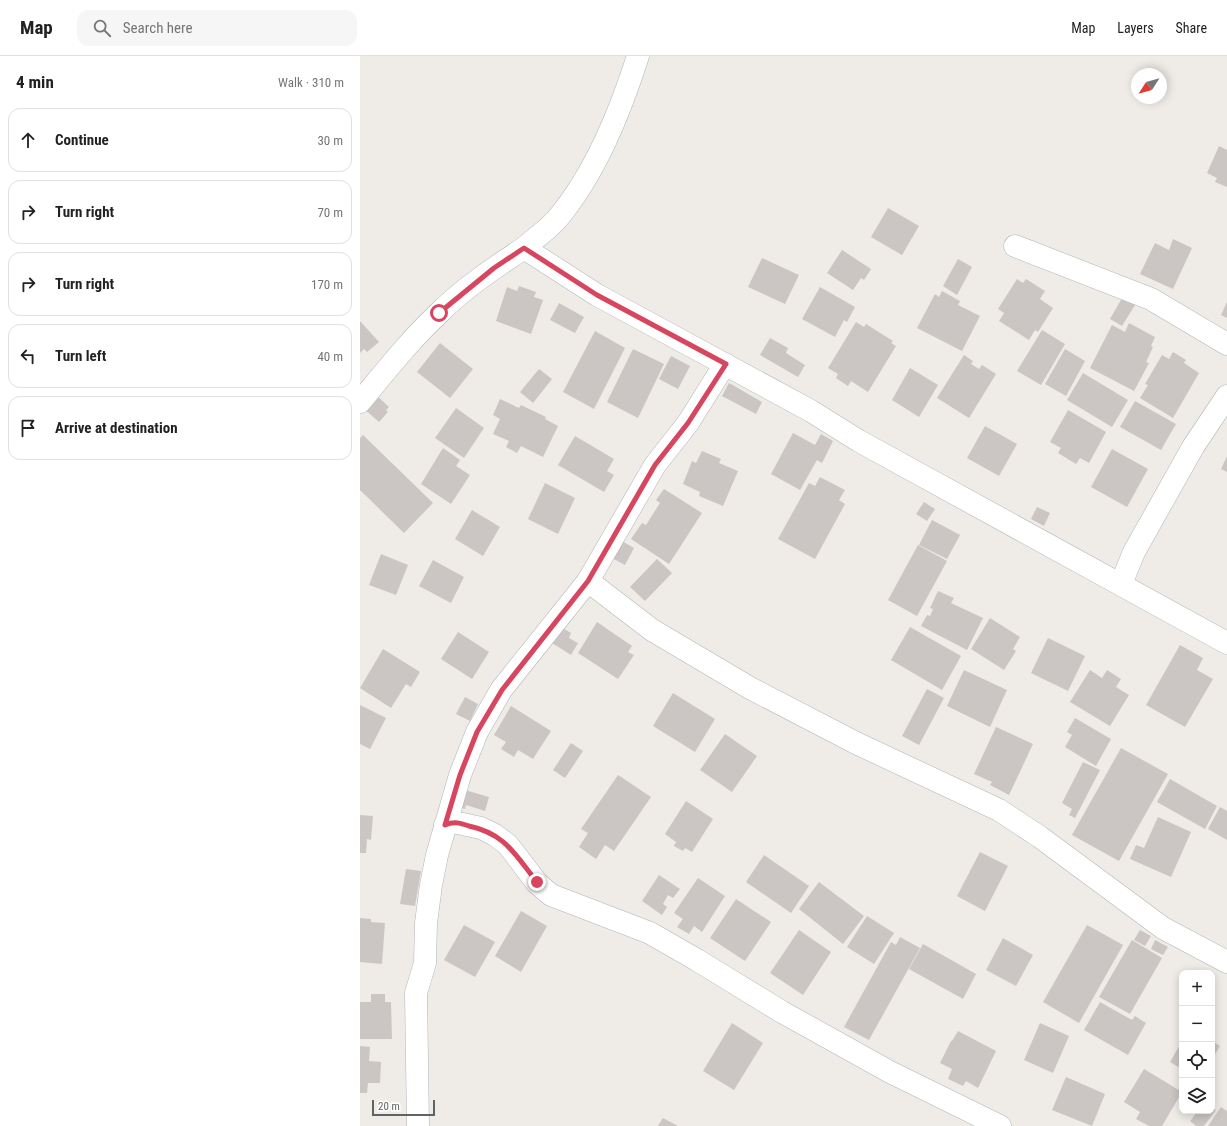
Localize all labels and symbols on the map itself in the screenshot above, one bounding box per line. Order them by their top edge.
north arrow [1131,68,1167,104]
route start [430,304,448,322]
route end [528,873,546,891]
scale bar [372,1098,435,1117]

